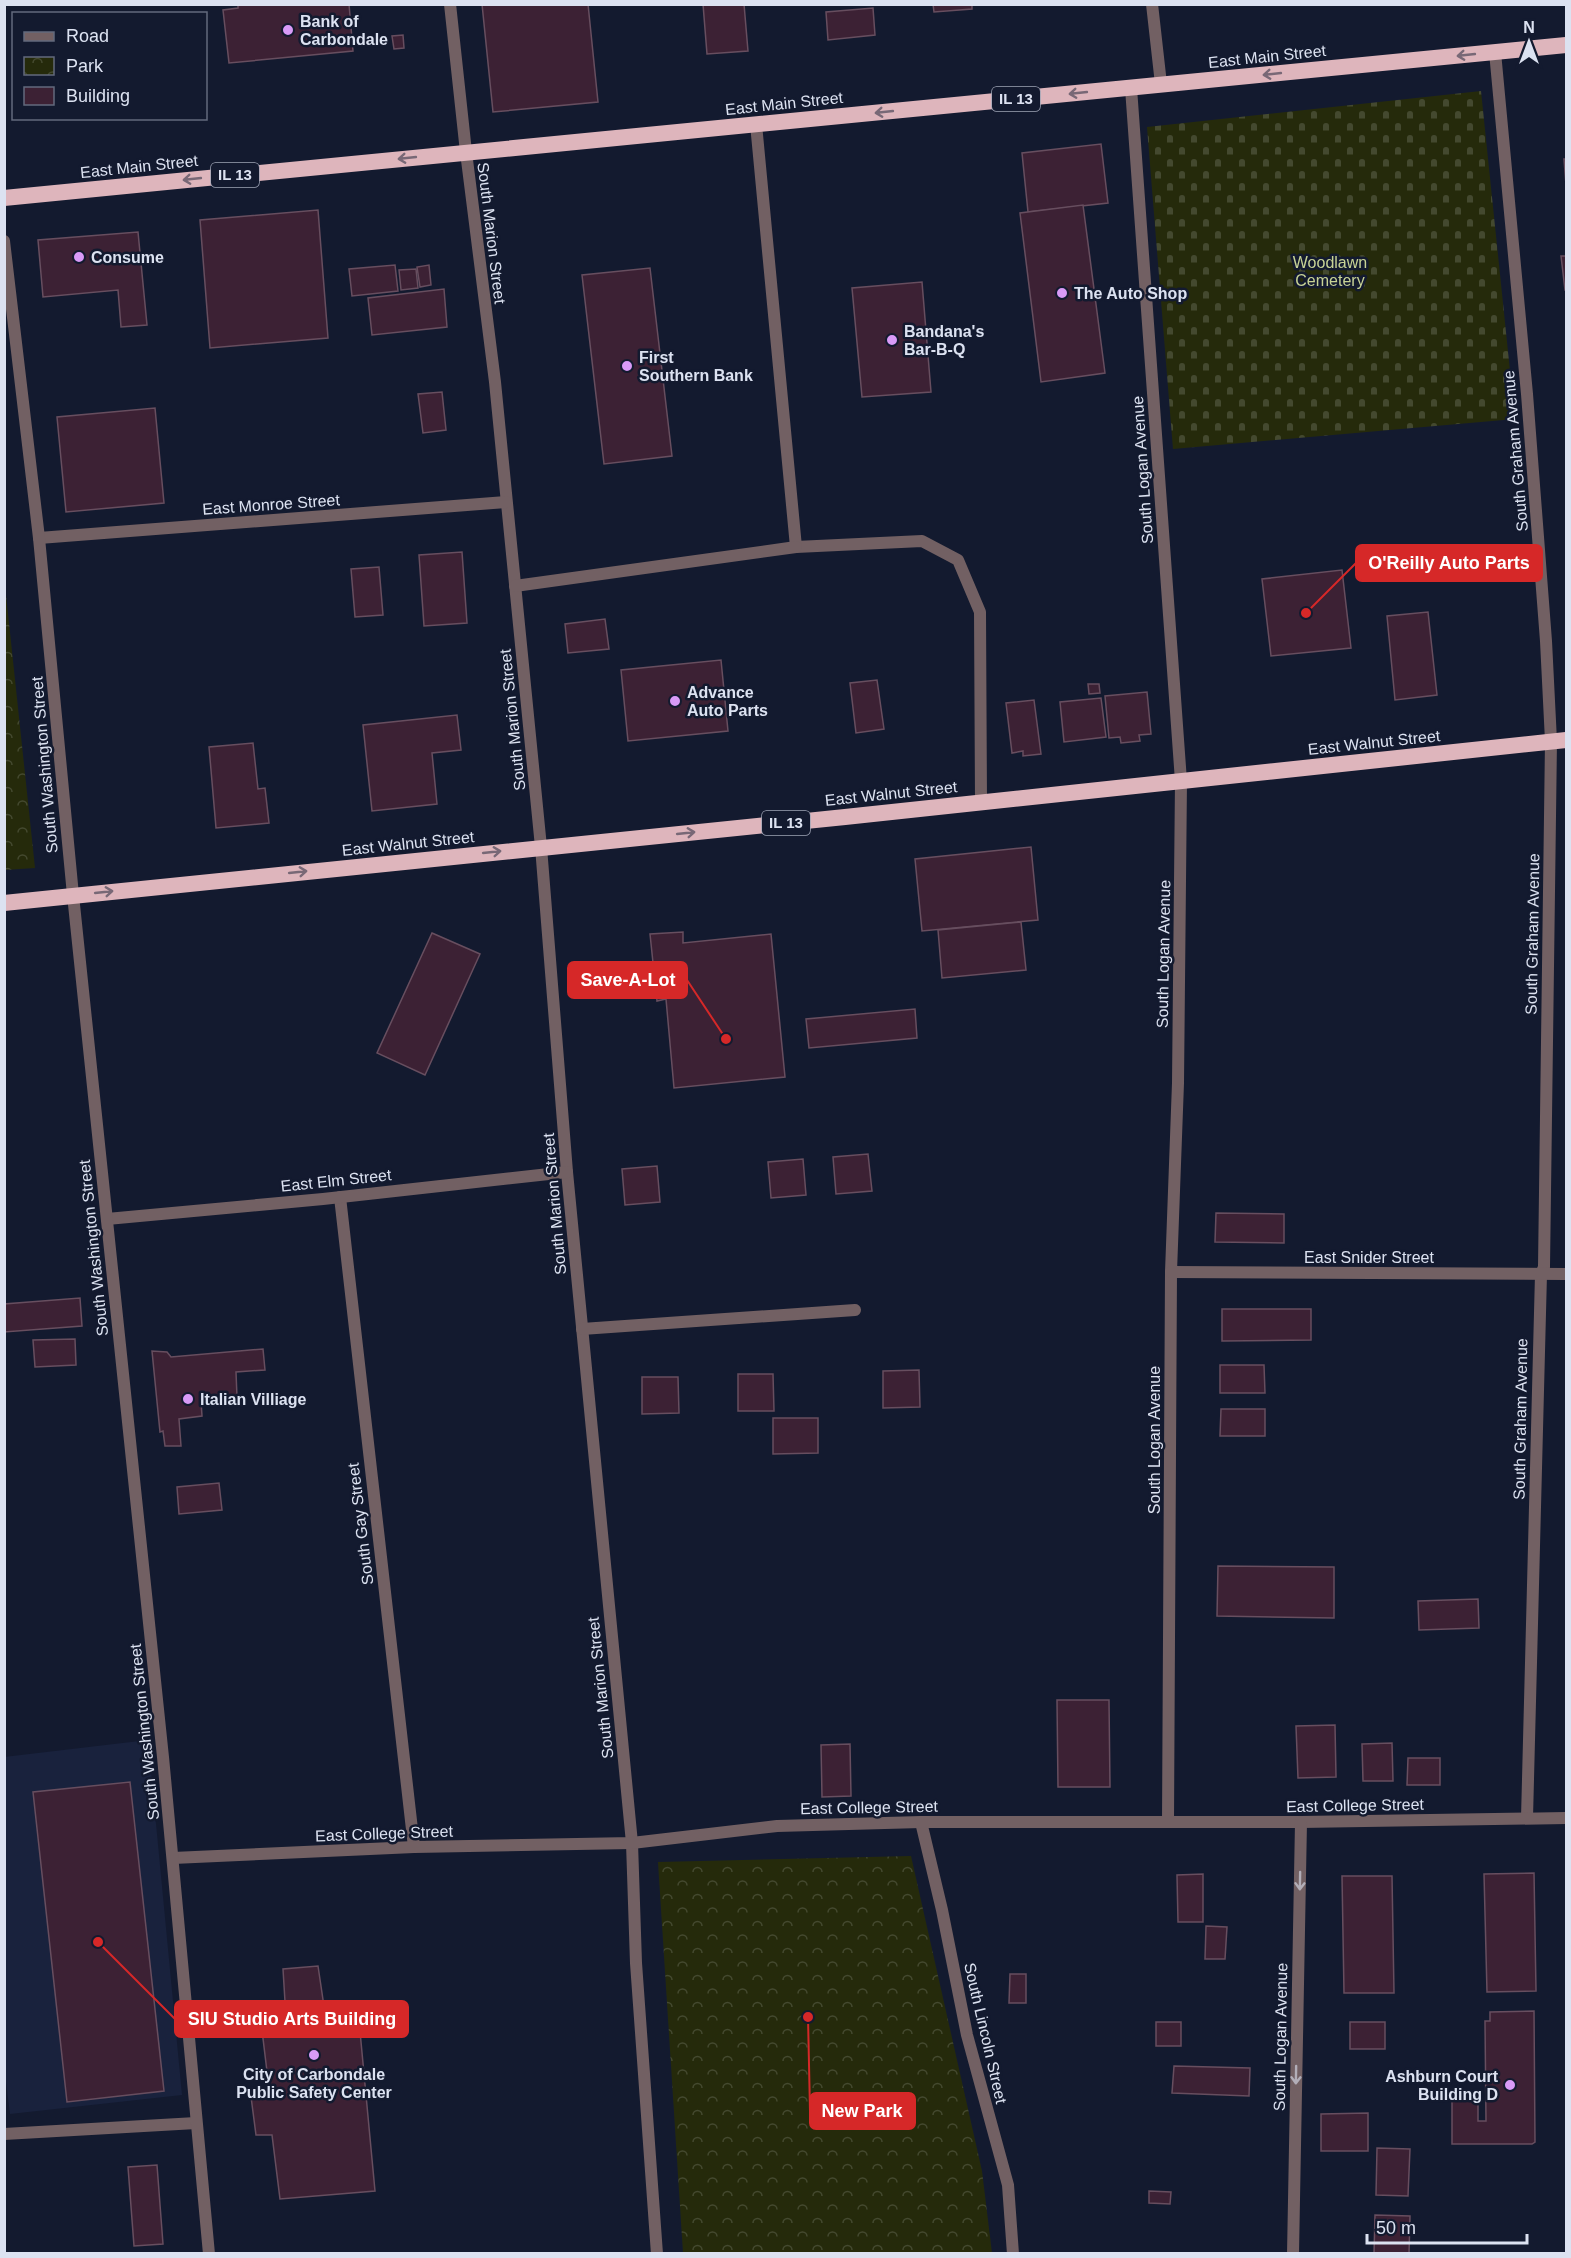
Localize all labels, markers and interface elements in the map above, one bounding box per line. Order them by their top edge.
legend [12,12,207,120]
north arrow [1499,12,1559,72]
place label: Bank of Carbondale [300,13,388,48]
text: N [1523,19,1535,36]
marker: Bank of Carbondale [281,23,295,37]
text: Road [66,26,109,46]
street label: East Main Street [1207,42,1327,71]
one-way arrow [1457,50,1477,61]
text: Park [66,56,104,76]
one-way arrow [1263,69,1283,80]
text: Building [66,86,130,106]
road number: IL 13 [992,87,1040,111]
one-way arrow [1069,88,1089,99]
street label: East Main Street [724,89,844,118]
one-way arrow [875,107,895,118]
street label: East Main Street [79,152,199,181]
one-way arrow [398,153,418,164]
street label: South Marion Street [474,161,509,305]
road number: IL 13 [211,163,259,187]
one-way arrow [183,174,203,185]
place label: Consume [91,249,164,266]
marker: Consume [72,250,86,264]
park label: Woodlawn Cemetery [1293,254,1367,289]
place label: The Auto Shop [1074,285,1187,302]
marker: The Auto Shop [1055,286,1069,300]
place label: Bandana's Bar-B-Q [904,323,984,358]
marker: Bandana's Bar-B-Q [885,333,899,347]
place label: First Southern Bank [639,349,753,384]
marker: First Southern Bank [620,359,634,373]
street label: South Graham Avenue [1500,370,1531,532]
street label: South Logan Avenue [1129,395,1156,545]
street label: East Monroe Street [202,491,341,518]
callout: O'Reilly Auto Parts [1356,545,1542,581]
text: O'Reilly Auto Parts [1368,553,1530,573]
street label: South Marion Street [497,648,528,792]
street label: South Washington Street [28,675,61,854]
place label: Advance Auto Parts [687,684,768,719]
marker: Advance Auto Parts [668,694,682,708]
street label: East Walnut Street [1307,727,1442,758]
street label: East Walnut Street [824,778,959,809]
road number: IL 13 [762,811,810,835]
one-way arrow [676,827,696,838]
street label: East Walnut Street [341,828,476,859]
one-way arrow [482,846,502,857]
street label: South Graham Avenue [1523,853,1542,1015]
one-way arrow [288,866,308,877]
street label: South Logan Avenue [1154,880,1173,1028]
one-way arrow [94,886,114,897]
callout: Save-A-Lot [568,962,687,998]
text: Save-A-Lot [580,970,676,990]
street label: South Marion Street [540,1132,569,1276]
street label: South Washington Street [76,1158,111,1337]
street label: East Elm Street [280,1166,393,1195]
street label: East Snider Street [1304,1249,1434,1266]
street label: South Graham Avenue [1511,1338,1530,1500]
street label: South Logan Avenue [1146,1366,1163,1514]
place label: Italian Villiage [200,1391,307,1408]
marker: Italian Villiage [181,1392,195,1406]
street label: South Gay Street [345,1461,376,1586]
street label: South Marion Street [585,1616,616,1760]
street label: South Washington Street [127,1642,162,1821]
street label: East College Street [1286,1796,1425,1815]
street label: East College Street [800,1798,939,1817]
street label: East College Street [315,1823,454,1844]
one-way arrow [1294,1870,1306,1890]
street label: South Lincoln Street [961,1961,1010,2106]
street label: South Logan Avenue [1271,1963,1290,2111]
callout: SIU Studio Arts Building [175,2001,408,2037]
text: SIU Studio Arts Building [188,2009,396,2029]
marker: City of Carbondale Public Safety Center [307,2048,321,2062]
one-way arrow [1290,2065,1302,2085]
place label: City of Carbondale Public Safety Center [236,2066,392,2101]
place label: Ashburn Court Building D [1385,2068,1499,2103]
marker: Ashburn Court Building D [1503,2078,1517,2092]
callout: New Park [810,2093,915,2129]
text: New Park [821,2101,904,2121]
scale bar [1367,2207,1528,2245]
text: 50 m [1376,2218,1416,2238]

